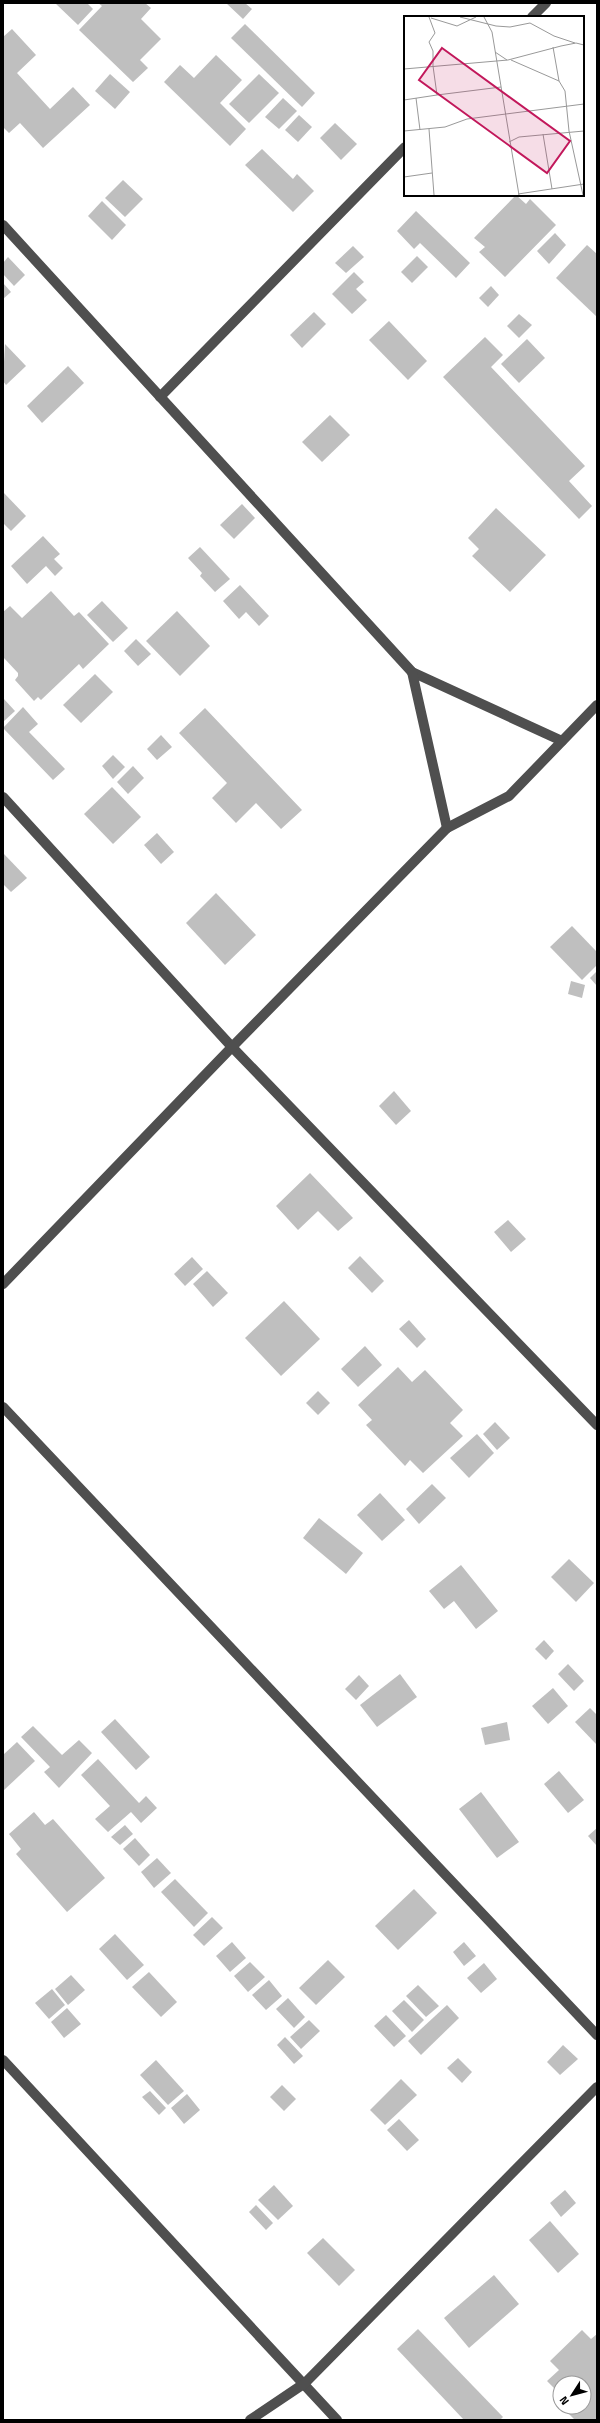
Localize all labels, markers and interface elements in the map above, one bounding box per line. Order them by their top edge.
inset map [404,16,584,196]
north arrow [552,2375,592,2415]
text: N [555,2393,573,2409]

